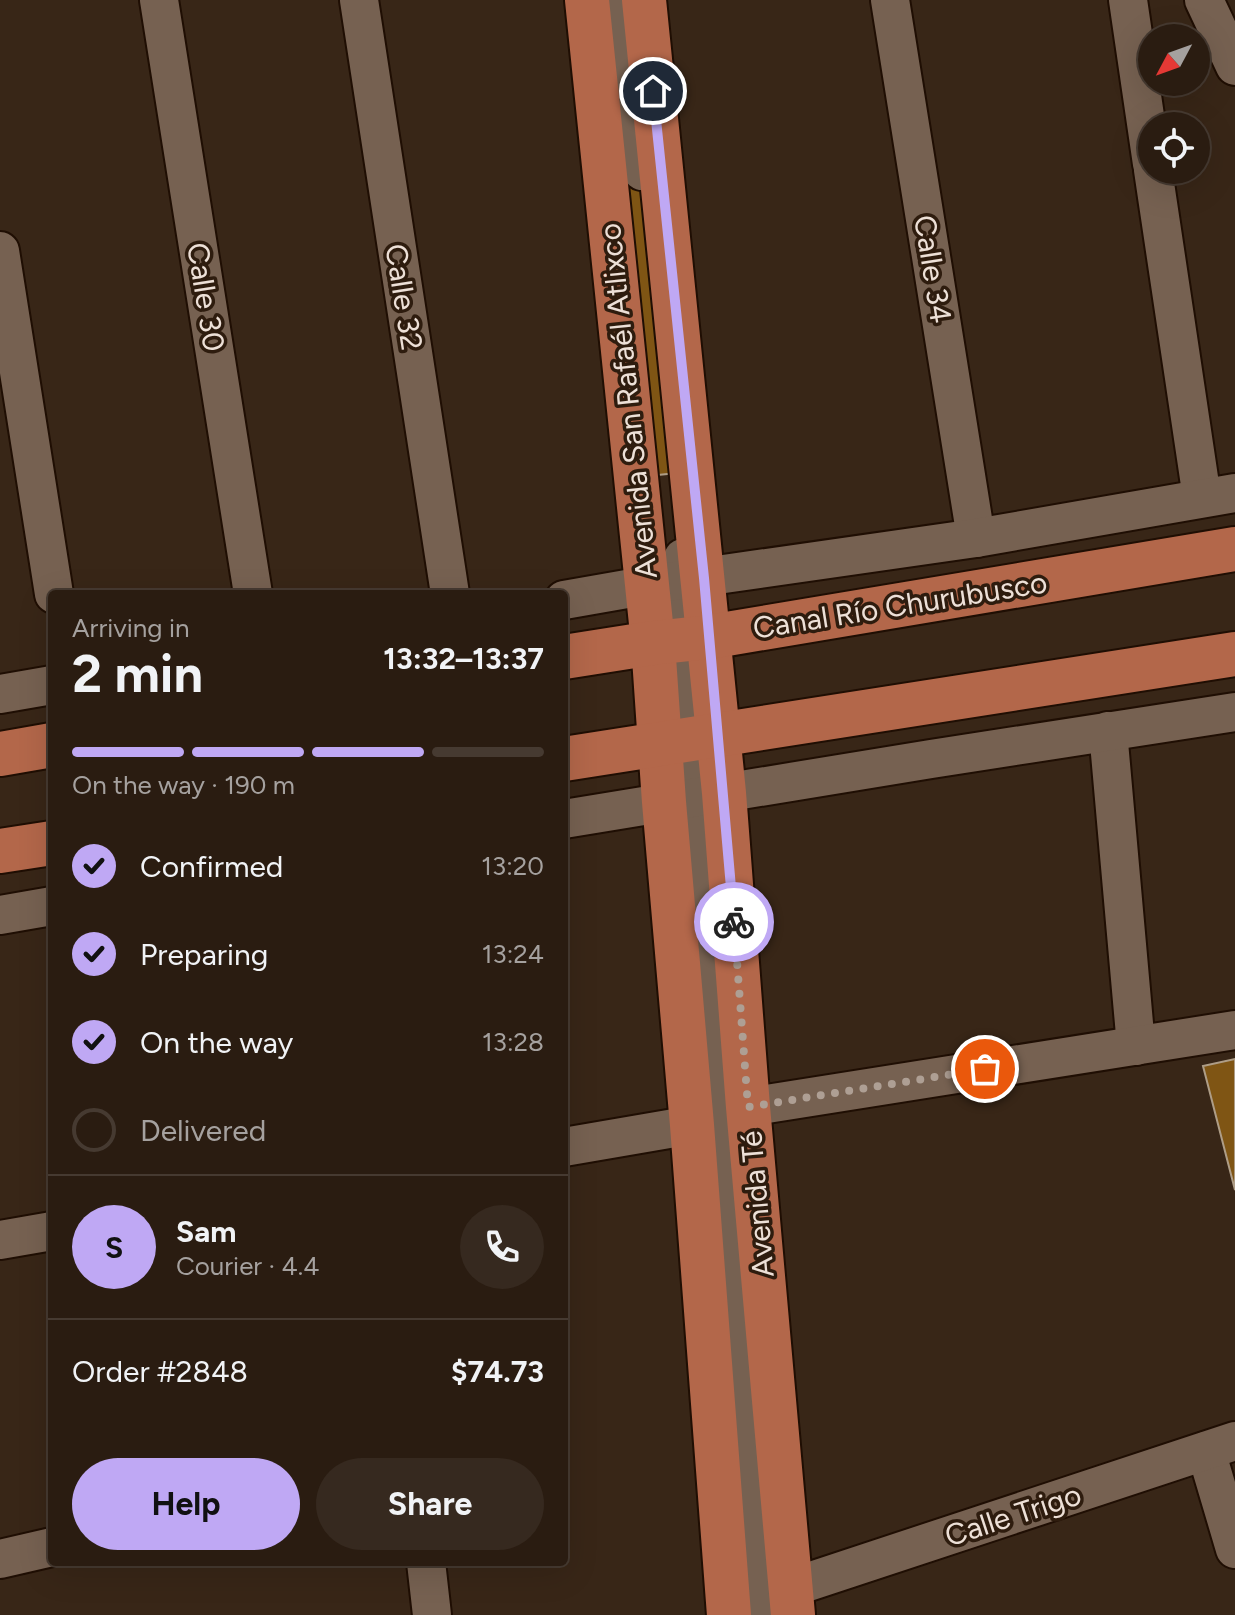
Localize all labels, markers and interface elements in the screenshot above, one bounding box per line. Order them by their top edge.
north arrow [1138,24,1210,96]
map controls [1138,24,1210,184]
pin [619,57,687,125]
icon: home [631,69,675,113]
button: locate [1138,112,1210,184]
street label: Calle 34 [906,212,960,326]
street label: Avenida San Rafaél Atlixco [591,221,665,581]
street label: Calle 30 [179,240,233,354]
street label: Calle 32 [377,241,431,353]
street label: Canal Río Churubusco [750,563,1050,647]
text: Arriving in [72,612,190,644]
text: 13:32–13:37 [383,640,544,677]
text: 2 min [72,643,203,705]
text: On the way · 190 m [72,769,295,801]
icon: check [72,844,116,888]
text: Confirmed [140,848,283,885]
text: 13:20 [481,850,544,882]
courier [694,882,774,962]
icon: bike [712,900,756,944]
icon: check [72,932,116,976]
text: Preparing [140,936,268,973]
text: 13:24 [482,938,544,970]
icon: check [72,1020,116,1064]
text: On the way [140,1024,293,1061]
text: 13:28 [482,1026,544,1058]
pin [951,1035,1019,1103]
icon: bag [963,1047,1007,1091]
text: Delivered [140,1112,266,1149]
street label: Avenida Té [732,1129,782,1279]
button: phone [460,1205,544,1289]
text: Sam [176,1213,236,1250]
text: S [105,1229,123,1266]
text: Courier · 4.4 [176,1250,319,1282]
text: Order #2848 [72,1353,248,1390]
text: $74.73 [451,1353,544,1390]
button: Help [72,1458,300,1550]
button: Share [316,1458,544,1550]
street label: Calle Trigo [940,1476,1086,1554]

